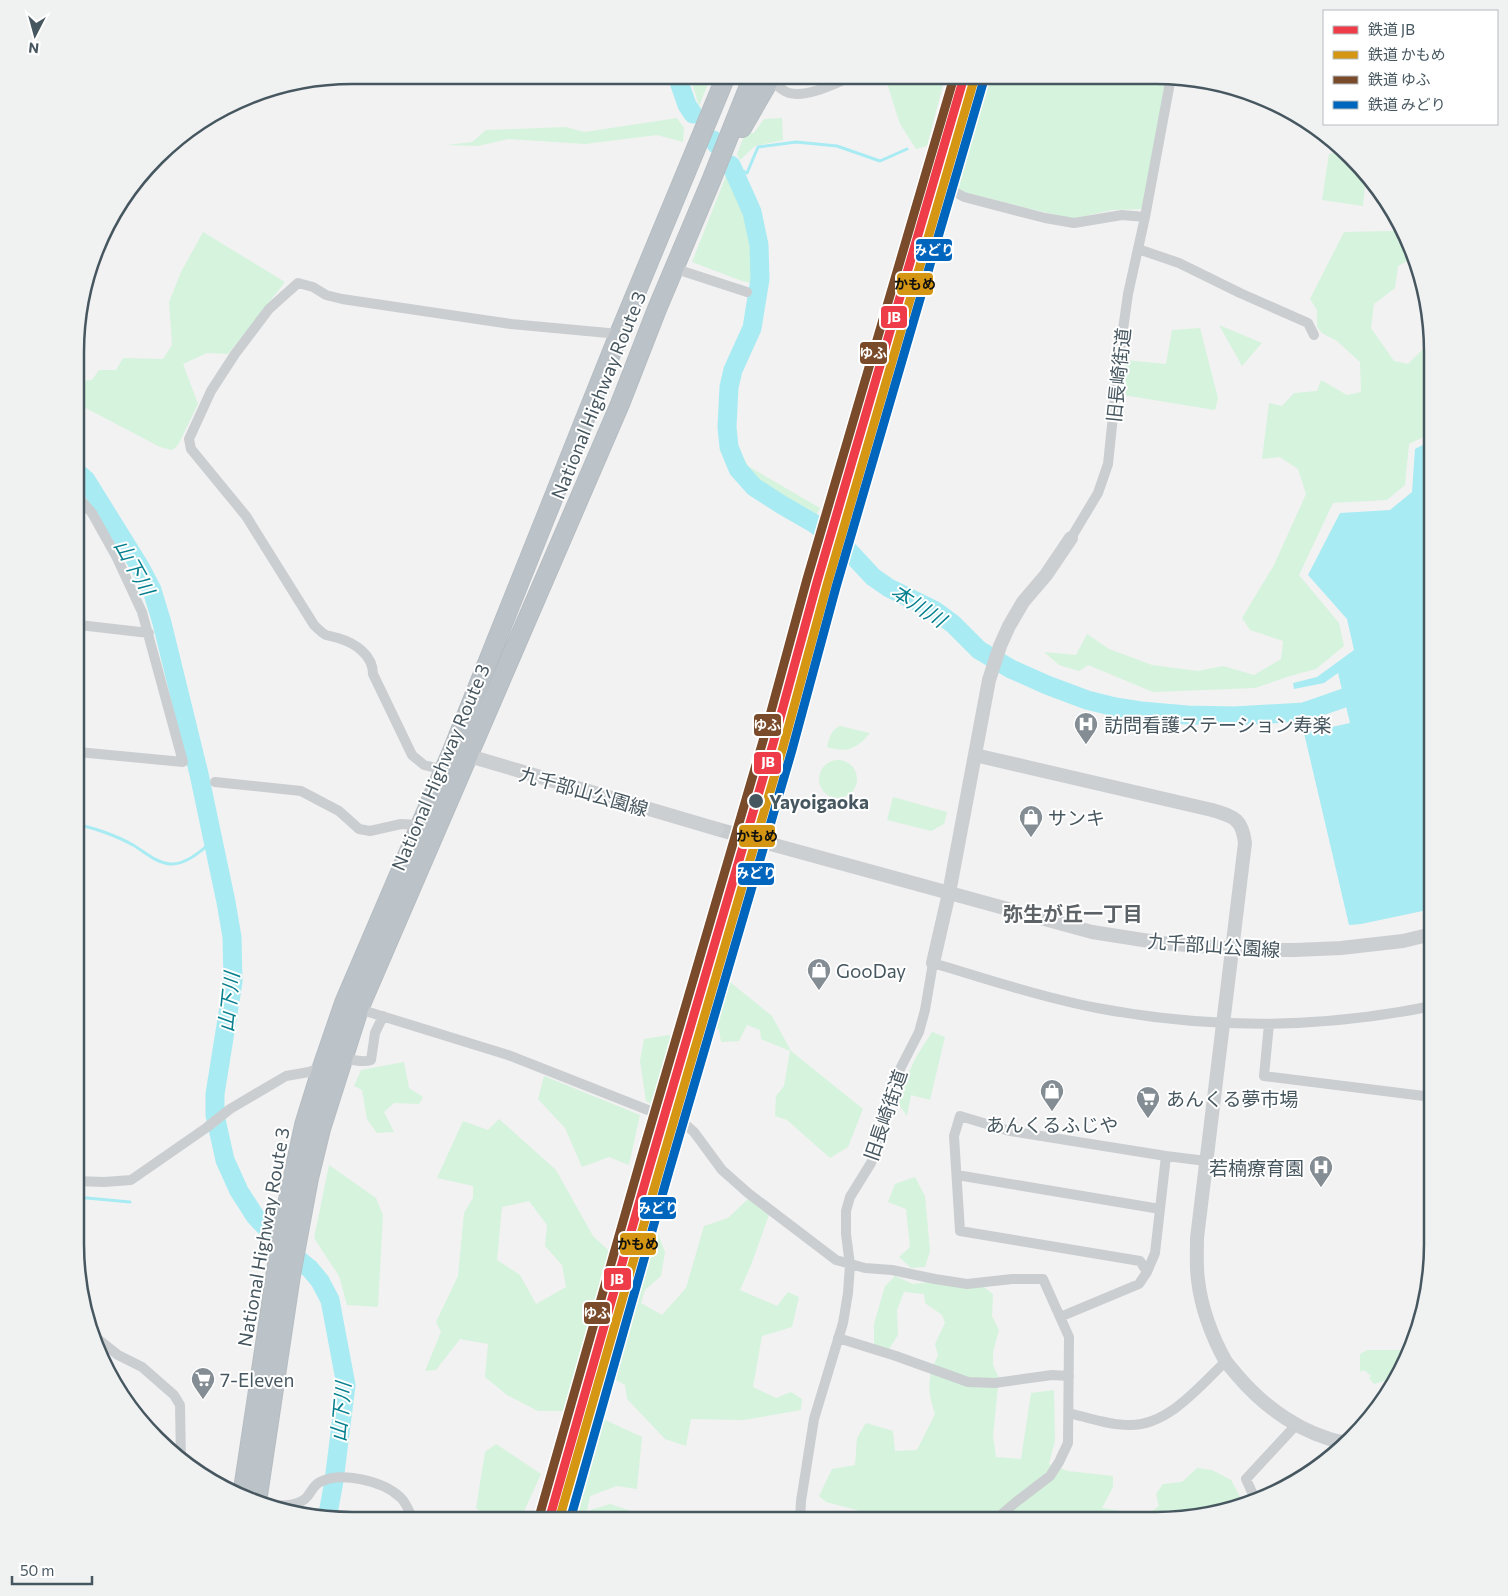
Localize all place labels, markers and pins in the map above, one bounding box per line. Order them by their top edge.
hospital icon: 訪問看護ステーション寿楽 [1073,711,1099,745]
place label: 訪問看護ステーション寿楽 [1104,713,1332,736]
place label: Yayoigaoka [769,790,869,813]
marker: Yayoigaoka [747,792,765,810]
shop icon: サンキ [1018,804,1044,838]
place label: サンキ [1048,806,1105,829]
shop icon: GooDay [806,957,832,991]
place label: GooDay [836,959,906,982]
shop icon: あんくるふじや [1039,1078,1065,1112]
supermarket icon: あんくる夢市場 [1135,1085,1161,1119]
place label: あんくる夢市場 [1166,1087,1299,1110]
place label: あんくるふじや [986,1113,1118,1136]
hospital icon: 若楠療育園 [1308,1154,1334,1188]
place label: 若楠療育園 [1209,1156,1304,1179]
supermarket icon: 7-Eleven [190,1366,216,1400]
place label: 7-Eleven [220,1368,294,1391]

